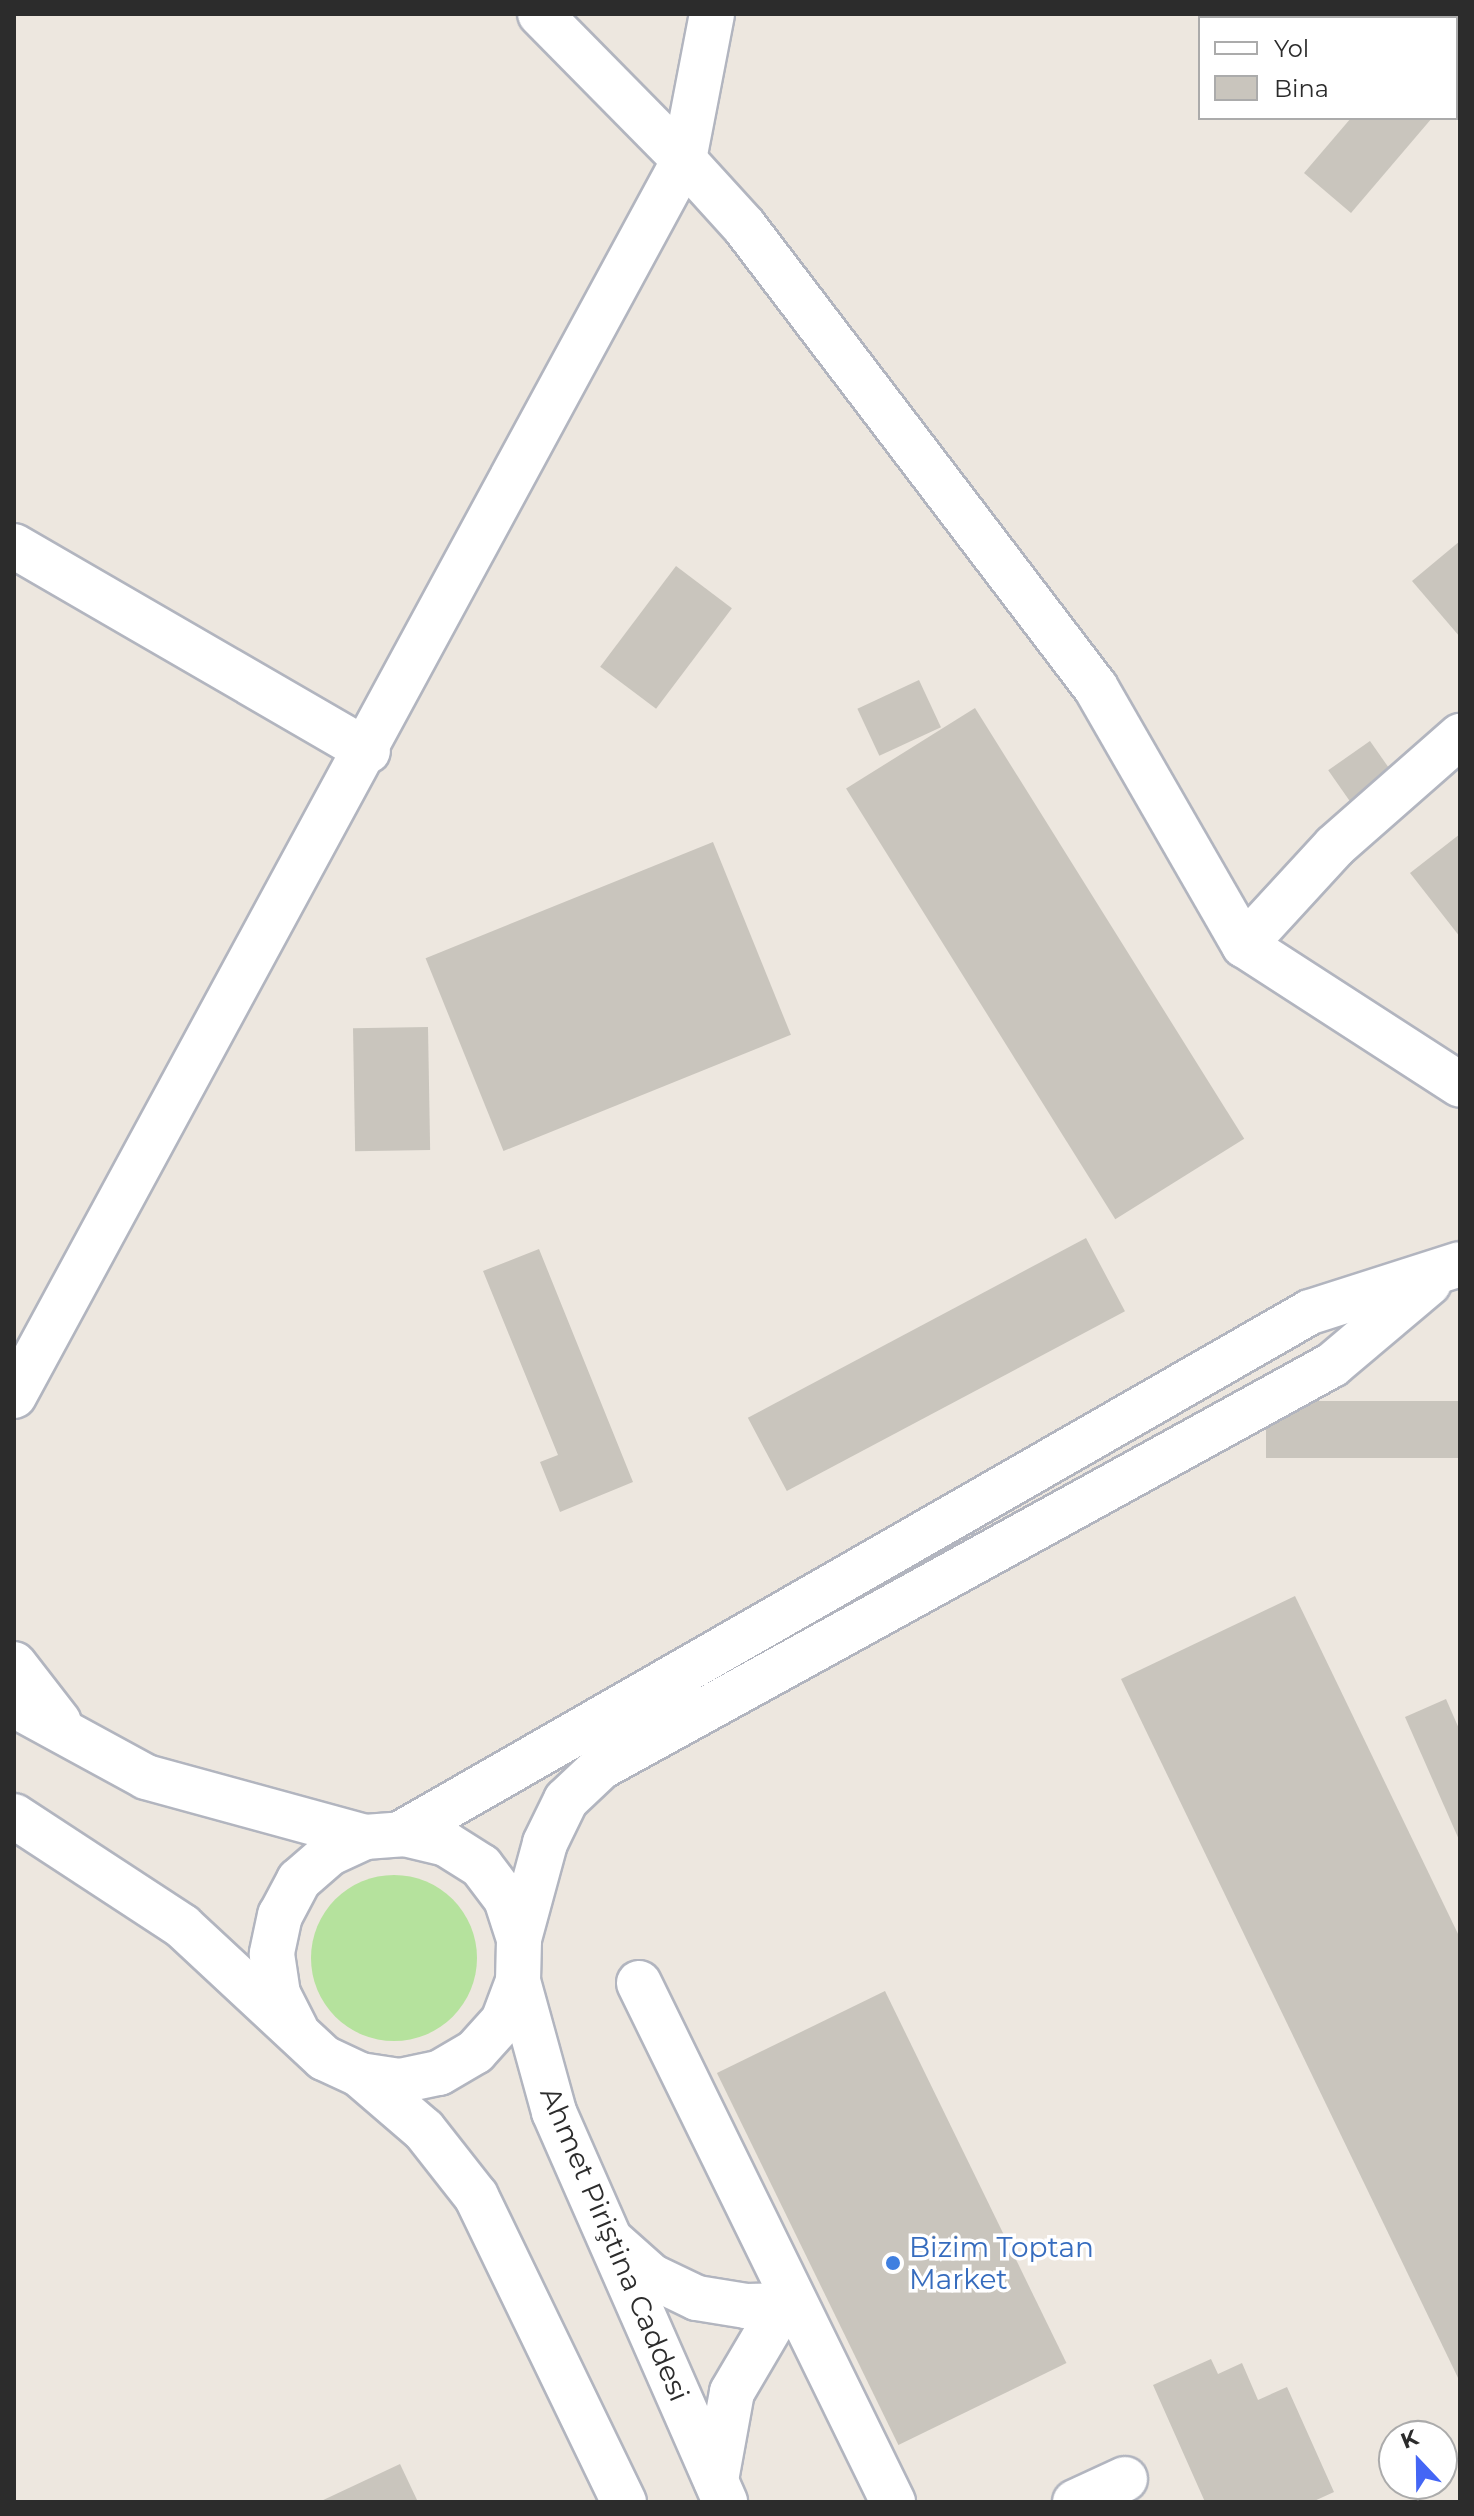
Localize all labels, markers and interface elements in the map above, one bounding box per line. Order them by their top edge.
legend [1198,16,1458,120]
text: Yol [1274,34,1309,63]
text: Bina [1274,74,1329,103]
street label: Ahmet Piriştina Caddesi [533,2082,697,2406]
place label: Bizim Toptan Market [909,2230,1094,2296]
marker: Bizim Toptan Market [884,2254,902,2272]
north arrow [1378,2420,1458,2500]
text: K [1397,2424,1422,2455]

